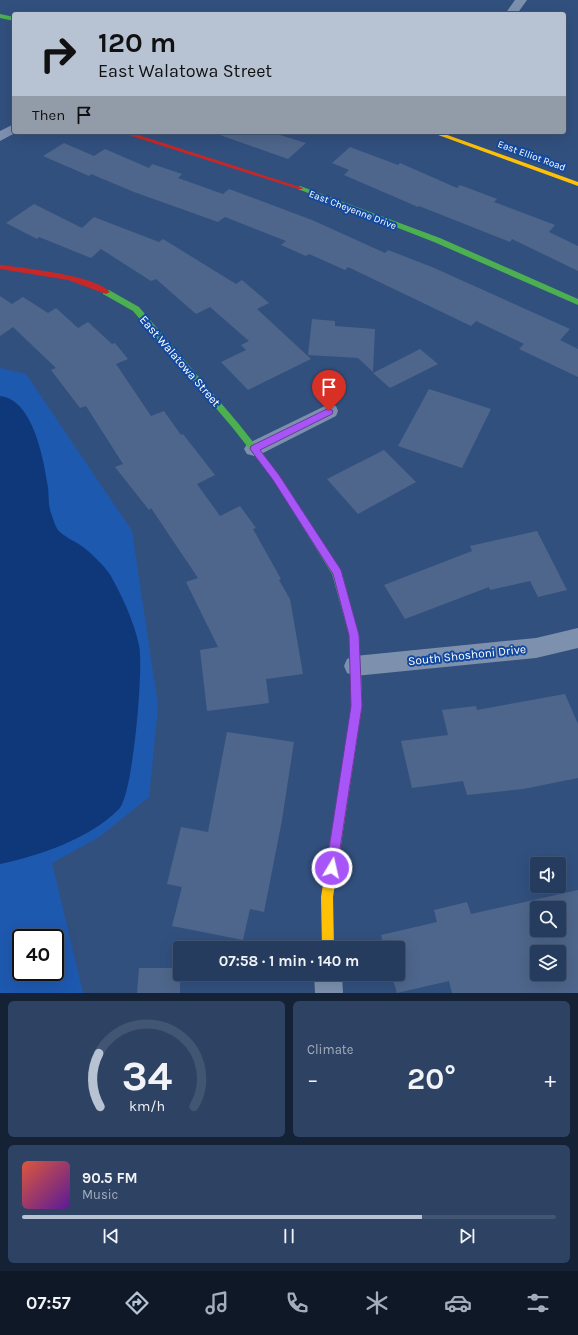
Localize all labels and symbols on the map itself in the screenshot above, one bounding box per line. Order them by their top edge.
street label: East Elliot Road [496,138,567,174]
street label: East Cheyenne Drive [307,188,398,232]
street label: East Walatowa Street [137,313,224,410]
pin [312,370,346,411]
street label: South Shoshoni Drive [407,642,527,668]
position arrow [311,847,353,889]
speed limit sign: 40 [12,929,64,981]

